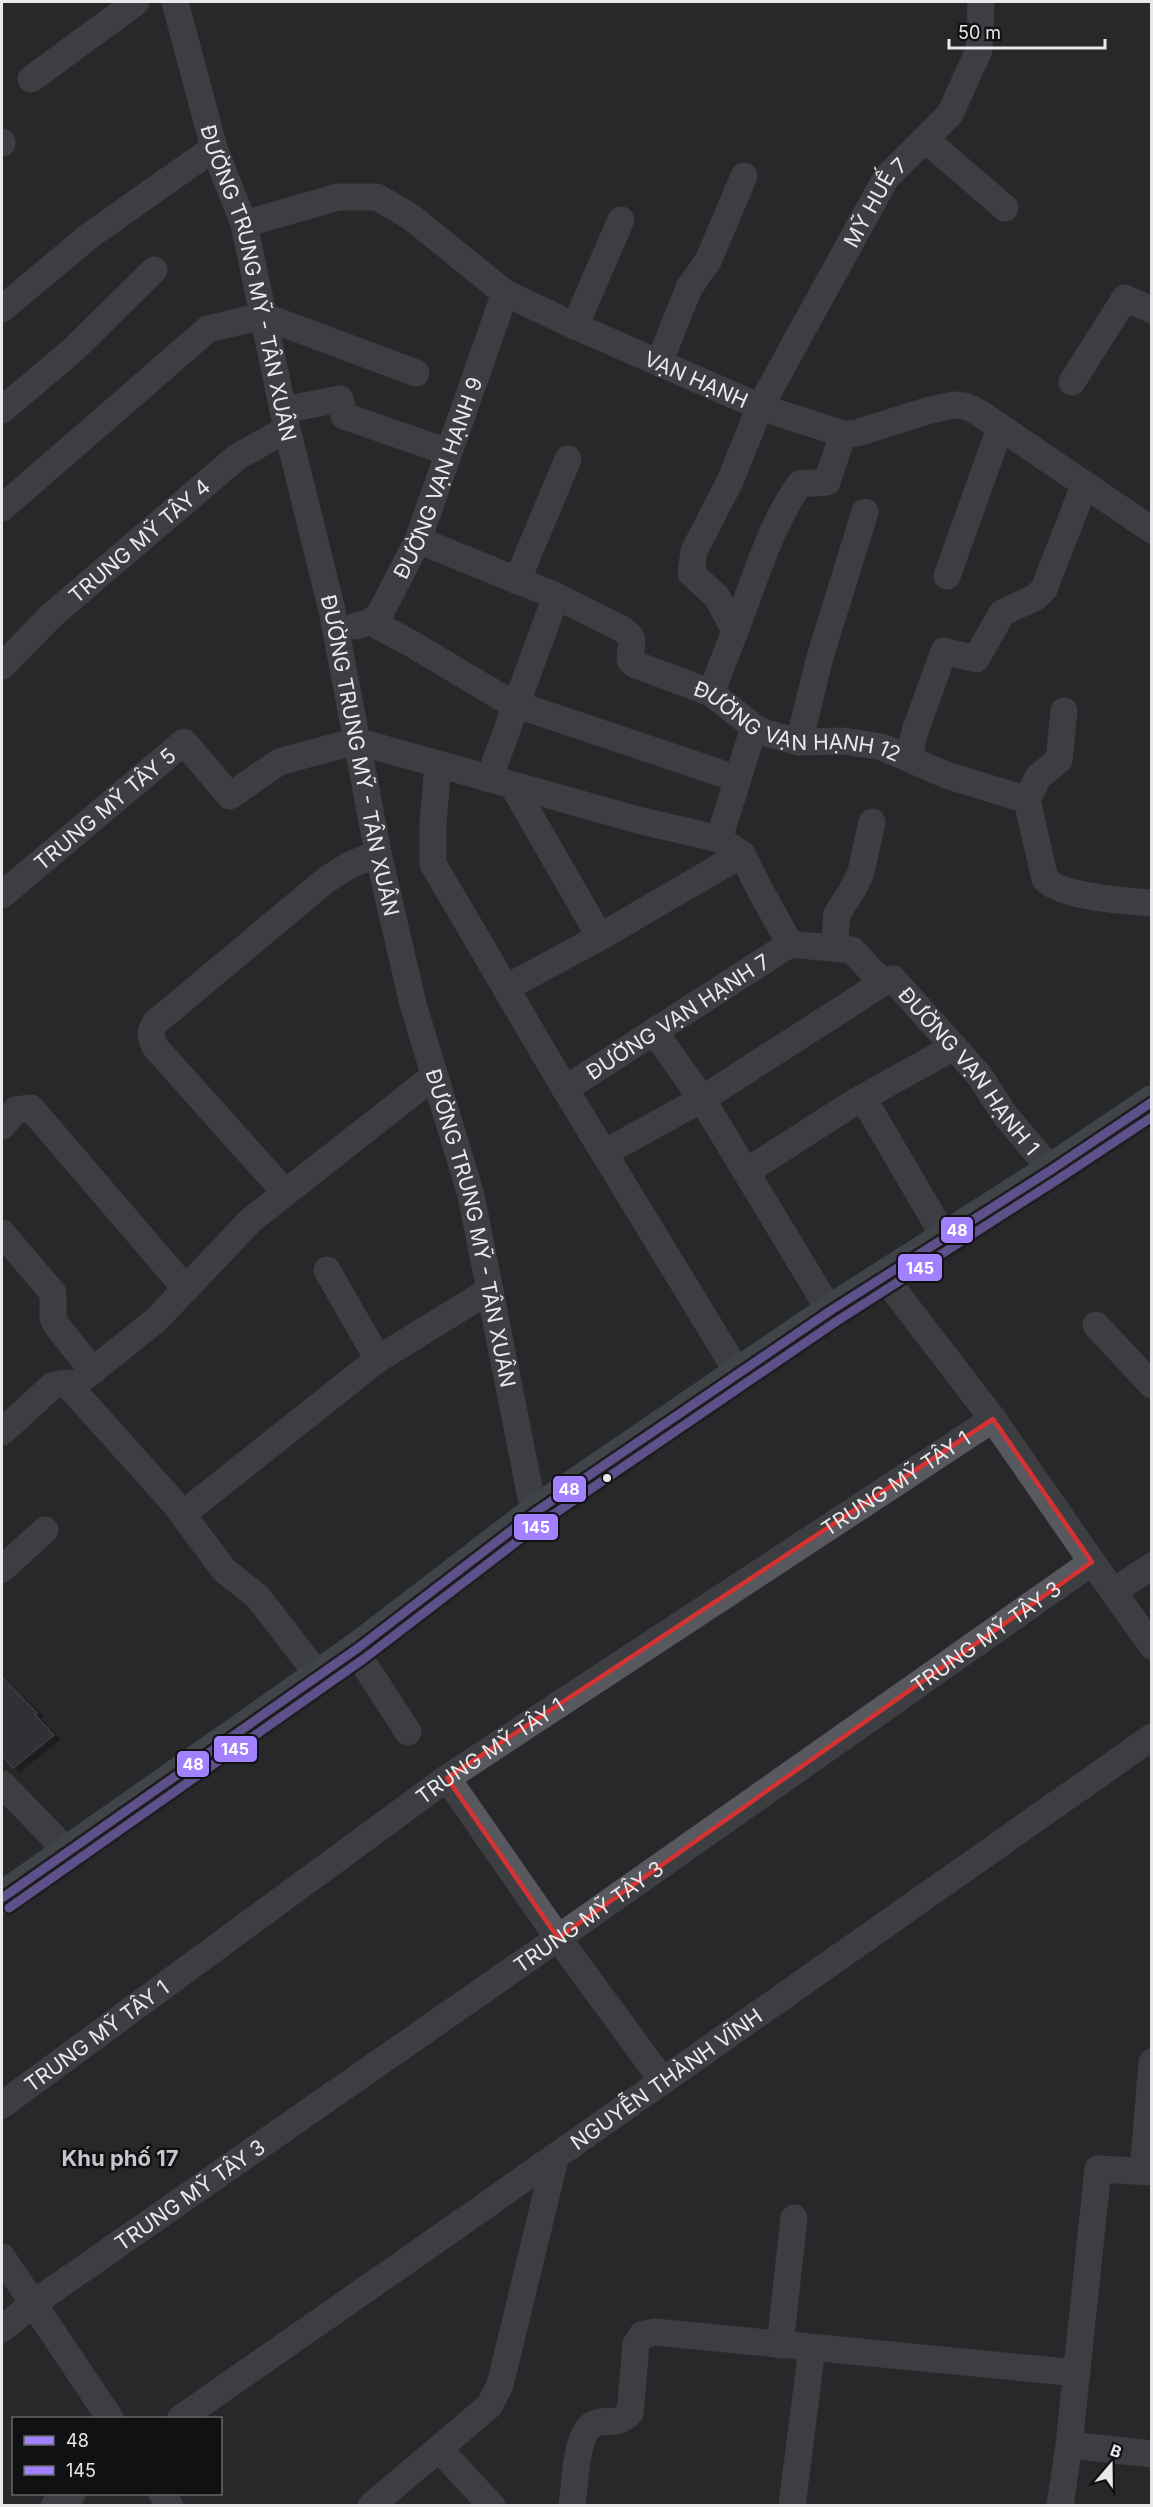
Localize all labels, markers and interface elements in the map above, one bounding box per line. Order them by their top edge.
scale bar [949,12,1105,50]
text: 50 m [958,22,1001,43]
street label: ĐƯỜNG TRUNG MỸ - TÂN XUÂN [196,122,302,444]
street label: MỸ HUẾ 7 [838,152,912,251]
street label: VẠN HẠNH [641,345,752,413]
street label: ĐƯỜNG VẠN HẠNH 9 [388,373,487,583]
street label: TRUNG MỸ TÂY 4 [63,473,215,608]
street label: ĐƯỜNG TRUNG MỸ - TÂN XUÂN [316,592,405,918]
street label: ĐƯỜNG VẠN HẠNH 12 [691,675,905,766]
street label: TRUNG MỸ TÂY 5 [29,742,180,875]
street label: ĐƯỜNG VẠN HẠNH 7 [581,948,774,1085]
street label: ĐƯỜNG VẠN HẠNH 1 [894,982,1045,1160]
street label: ĐƯỜNG TRUNG MỸ - TÂN XUÂN [421,1066,521,1389]
line badge: 48 [940,1216,974,1244]
text: 48 [946,1220,968,1240]
line badge: 145 [897,1253,943,1282]
text: 145 [906,1258,934,1278]
street label: TRUNG MỸ TÂY 1 [816,1425,975,1541]
unlabelled marker [601,1472,613,1484]
line badge: 48 [552,1475,587,1503]
text: 48 [558,1479,580,1499]
line badge: 145 [513,1513,559,1541]
text: 145 [522,1517,550,1537]
street label: TRUNG MỸ TÂY 3 [906,1576,1065,1698]
street label: TRUNG MỸ TÂY 1 [411,1692,568,1809]
line badge: 145 [213,1735,258,1763]
text: 145 [221,1739,249,1759]
line badge: 48 [176,1750,210,1778]
text: 48 [182,1754,204,1774]
street label: TRUNG MỸ TÂY 3 [509,1855,668,1978]
street label: TRUNG MỸ TÂY 1 [19,1975,173,2097]
street label: NGUYỄN THÀNH VĨNH [566,2003,767,2155]
street label: TRUNG MỸ TÂY 3 [110,2134,270,2255]
district label: Khu phố 17 [62,2145,178,2171]
legend [12,2417,222,2495]
text: 48 [66,2430,89,2451]
north arrow [1081,2435,1141,2495]
text: B [1108,2440,1125,2462]
text: 145 [66,2460,96,2481]

